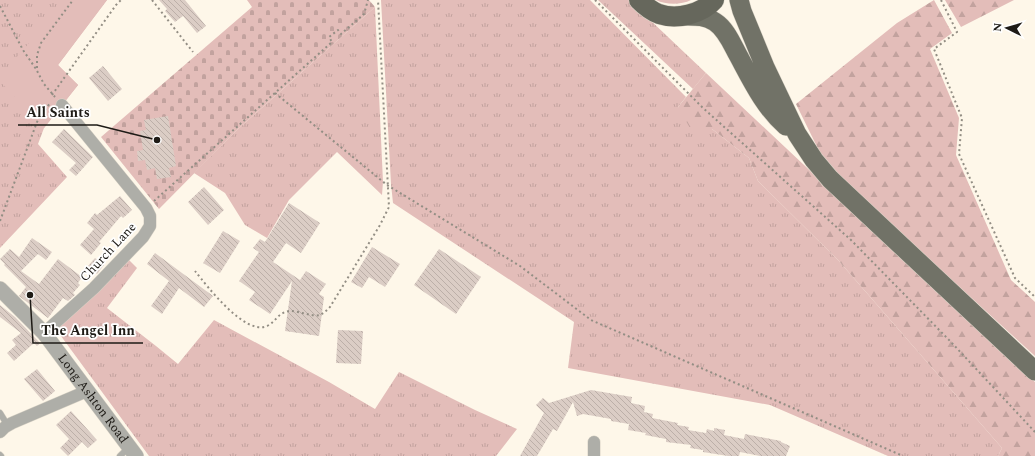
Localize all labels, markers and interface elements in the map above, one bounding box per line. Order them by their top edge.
north arrow [987,8,1027,48]
text: N [989,22,1006,32]
callout: All Saints [18,99,97,125]
text: All Saints [26,102,90,123]
street label: Church Lane [75,218,141,286]
callout: The Angel Inn [33,317,143,343]
text: The Angel Inn [41,320,135,341]
street label: Long Ashton Road [53,349,133,448]

